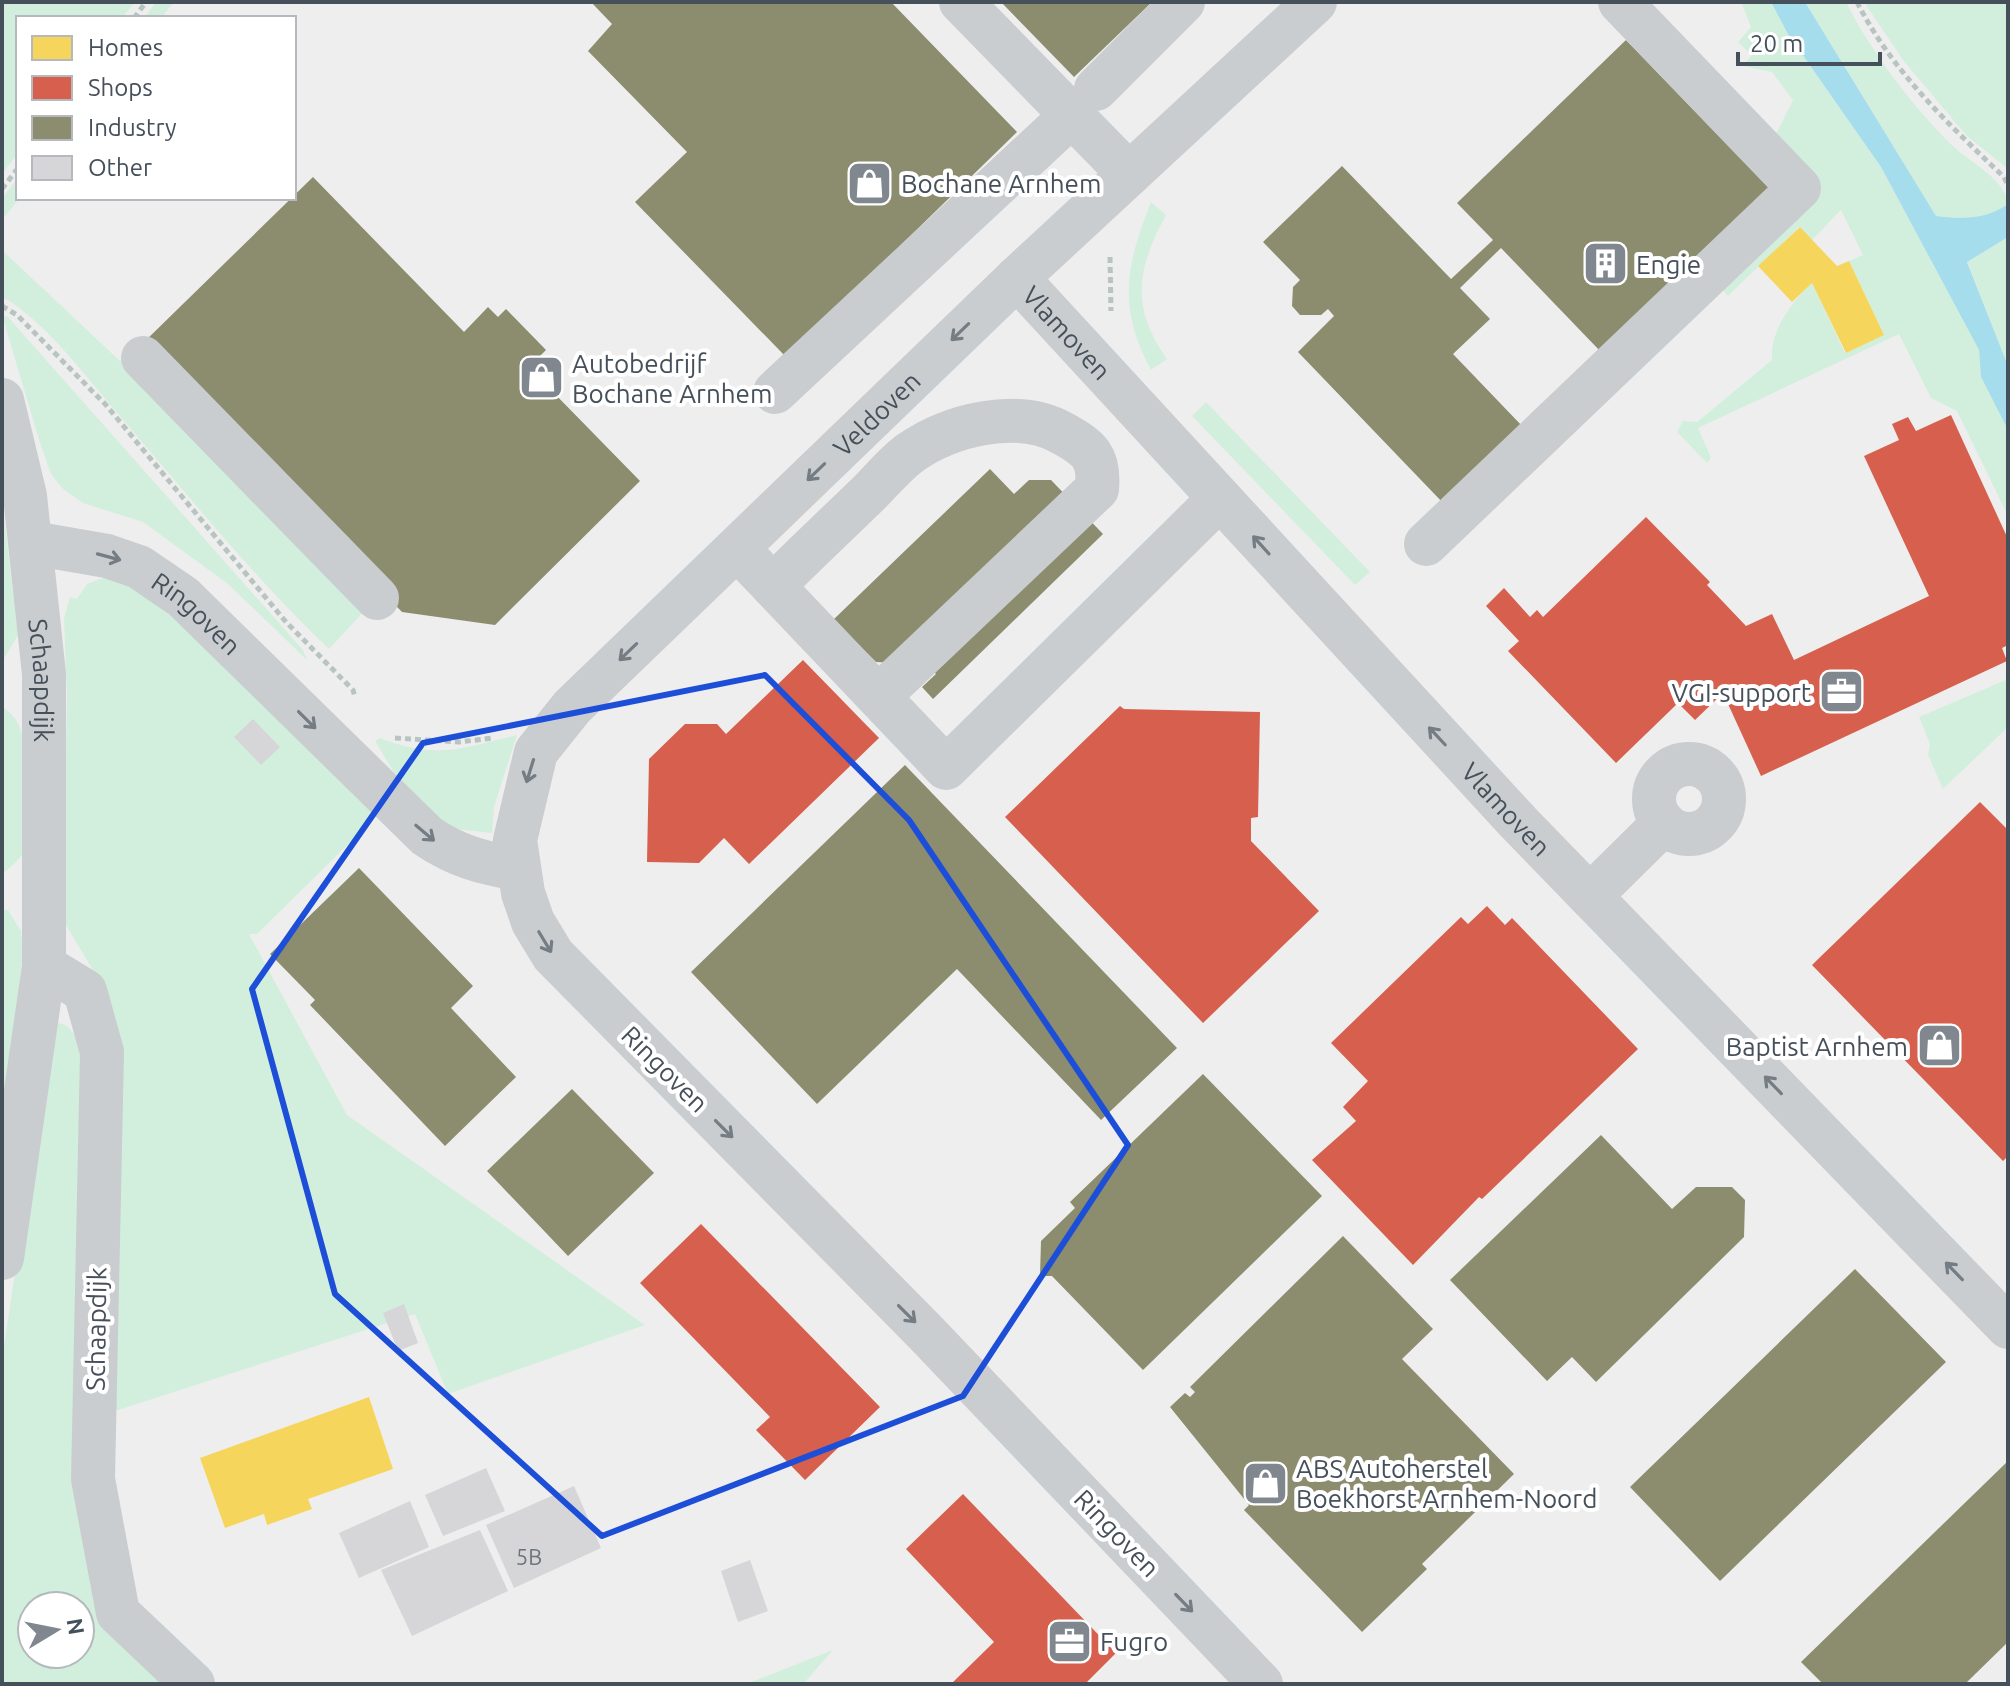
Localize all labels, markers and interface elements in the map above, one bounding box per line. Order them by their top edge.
legend [16,16,296,200]
scale bar [1738,16,1880,66]
text: 20 m [1750,30,1803,57]
text: Homes [88,34,163,61]
text: Shops [88,74,153,101]
text: Industry [88,114,177,141]
text: Other [88,154,152,181]
shop icon: Bochane Arnhem [846,159,894,207]
place label: Bochane Arnhem [901,169,1101,198]
building icon: Engie [1581,240,1629,288]
place label: Engie [1636,250,1701,279]
street label: Vlamoven [1017,280,1117,385]
one-way arrow [951,322,971,341]
place label: Autobedrijf Bochane Arnhem [572,349,772,408]
shop icon: Autobedrijf Bochane Arnhem [517,354,565,402]
street label: Veldoven [827,365,926,462]
one-way arrow [806,462,826,481]
one-way arrow [1252,535,1270,555]
one-way arrow [95,551,121,566]
street label: Ringoven [147,566,247,660]
street label: Schaapdijk [24,617,58,742]
one-way arrow [619,642,638,661]
office icon: VGI-support [1818,668,1866,716]
place label: VGI-support [1672,678,1811,707]
one-way arrow [297,710,316,729]
one-way arrow [1429,726,1447,746]
street label: Vlamoven [1456,756,1557,861]
one-way arrow [522,758,537,784]
one-way arrow [414,824,434,842]
one-way arrow [537,930,553,953]
street label: Ringoven [616,1020,714,1118]
shop icon: Baptist Arnhem [1915,1022,1963,1070]
place label: Baptist Arnhem [1726,1032,1908,1061]
one-way arrow [1763,1075,1782,1095]
one-way arrow [715,1119,734,1139]
one-way arrow [1944,1261,1963,1281]
street label: Schaapdijk [80,1267,112,1391]
one-way arrow [898,1304,917,1324]
place label: ABS Autoherstel Boekhorst Arnhem-Noord [1296,1454,1597,1513]
shop icon: ABS Autoherstel Boekhorst Arnhem-Noord [1241,1459,1289,1507]
street label: Ringoven [1069,1484,1165,1582]
house number: 5B [516,1544,542,1569]
north arrow [16,1590,96,1670]
one-way arrow [1174,1593,1193,1612]
text: N [62,1616,90,1637]
office icon: Fugro [1045,1617,1093,1665]
place label: Fugro [1100,1627,1168,1656]

